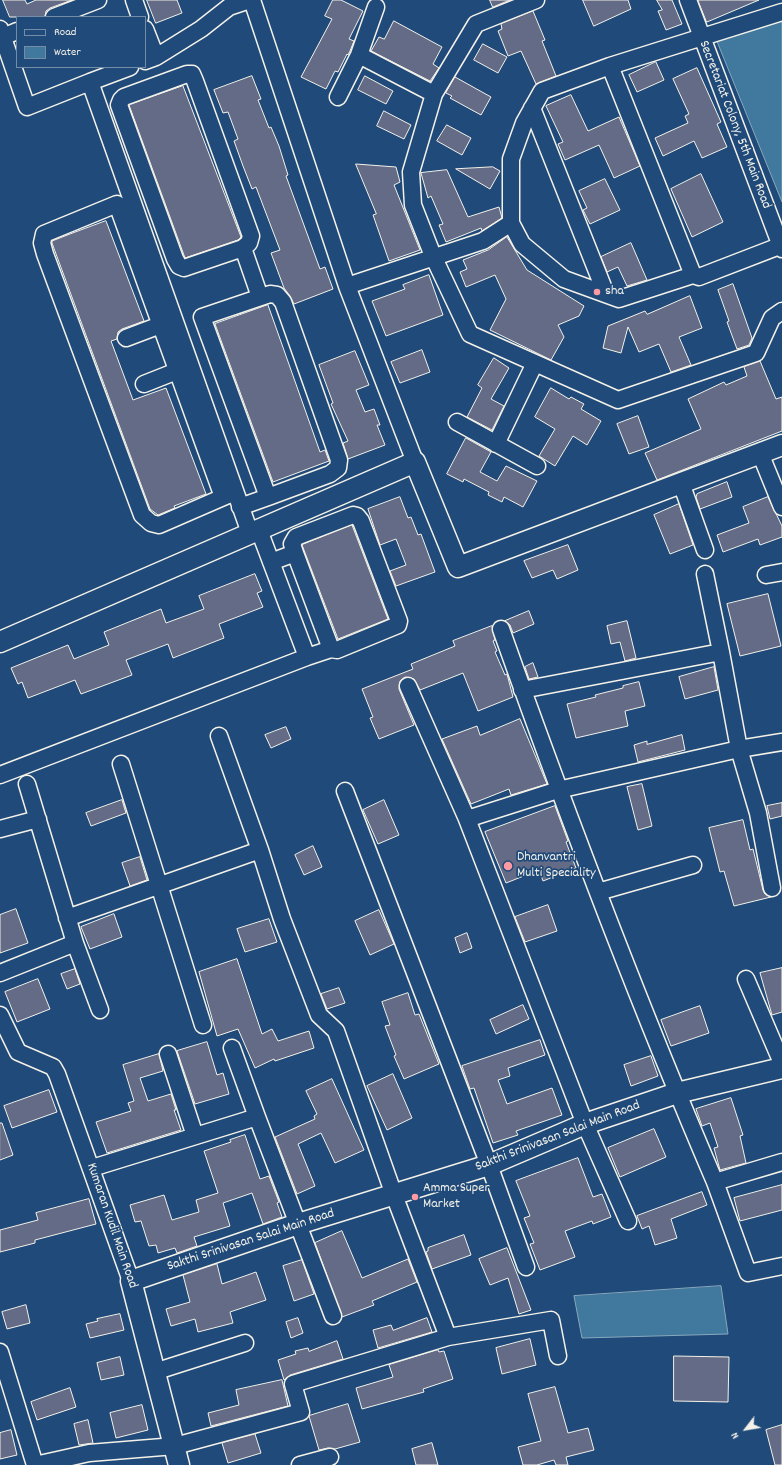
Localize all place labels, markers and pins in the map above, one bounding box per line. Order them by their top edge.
place label: sha [605,284,624,300]
marker: sha [592,287,602,297]
place label: Dhanvantri Multi Speciality [517,850,596,882]
marker: Dhanvantri Multi Speciality [502,860,514,872]
place label: Amma Super Market [423,1181,490,1214]
marker: Amma Super Market [410,1192,420,1202]

